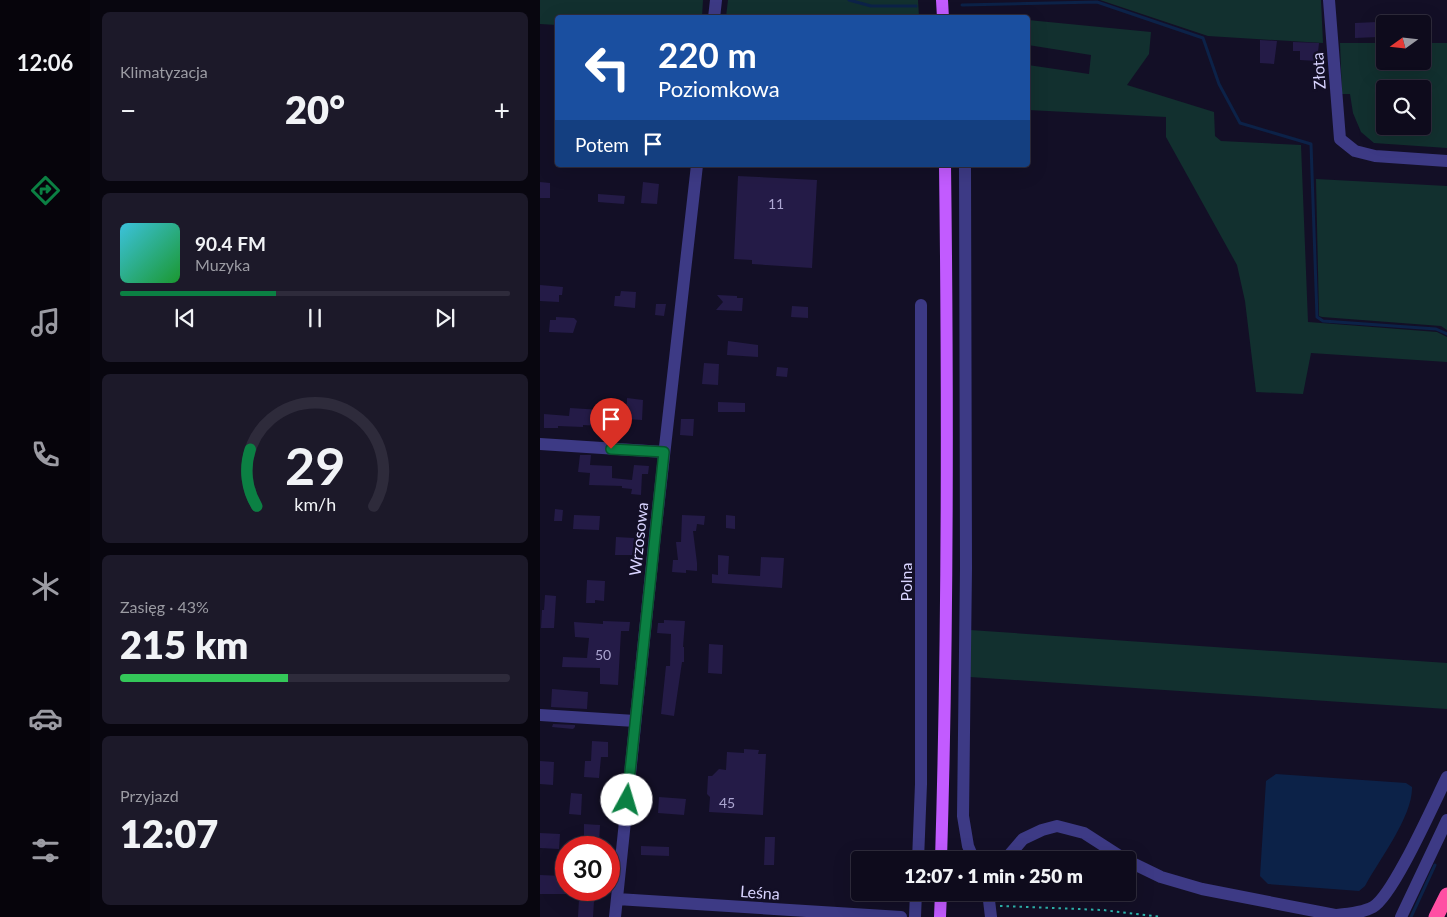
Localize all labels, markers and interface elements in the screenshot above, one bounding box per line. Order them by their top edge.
north arrow [1376,15,1431,70]
map controls [1376,15,1431,135]
text: 220 m [658,33,757,75]
icon: left [575,35,640,100]
text: 12:06 [17,49,73,76]
street label: Złota [1307,52,1329,90]
text: Klimatyzacja [120,62,208,81]
text: Poziomkowa [658,75,780,102]
button: search [1376,80,1431,135]
text: 20° [285,86,345,132]
text: − [120,93,136,127]
text: + [494,93,510,127]
icon: arrive [639,130,667,158]
text: Potem [575,133,629,156]
icon: directions [28,173,63,208]
house number: 11 [768,195,784,212]
text: 90.4 FM [195,232,266,255]
text: Muzyka [195,255,250,274]
icon: previous [171,304,199,332]
icon: pause [301,304,329,332]
icon: next [431,304,459,332]
icon: music [28,305,63,340]
pin [590,398,632,449]
icon: arrive [597,405,625,433]
text: 29 [285,434,345,496]
icon: phone [28,437,63,472]
text: km/h [294,493,336,515]
street label: Wrzosowa [625,501,651,577]
street label: Polna [896,563,915,601]
icon: climate [28,569,63,604]
text: Zasięg · 43% [120,597,209,616]
text: 215 km [120,621,248,667]
house number: 50 [595,646,611,663]
icon: car [28,701,63,736]
position arrow [600,773,652,825]
text: Przyjazd [120,786,179,805]
house number: 45 [719,794,735,811]
text: 12:07 [120,810,218,856]
icon: filters [28,833,63,868]
speed limit sign: 30 [555,836,620,901]
text: 12:07 · 1 min · 250 m [904,864,1083,887]
street label: Leśna [739,881,781,903]

